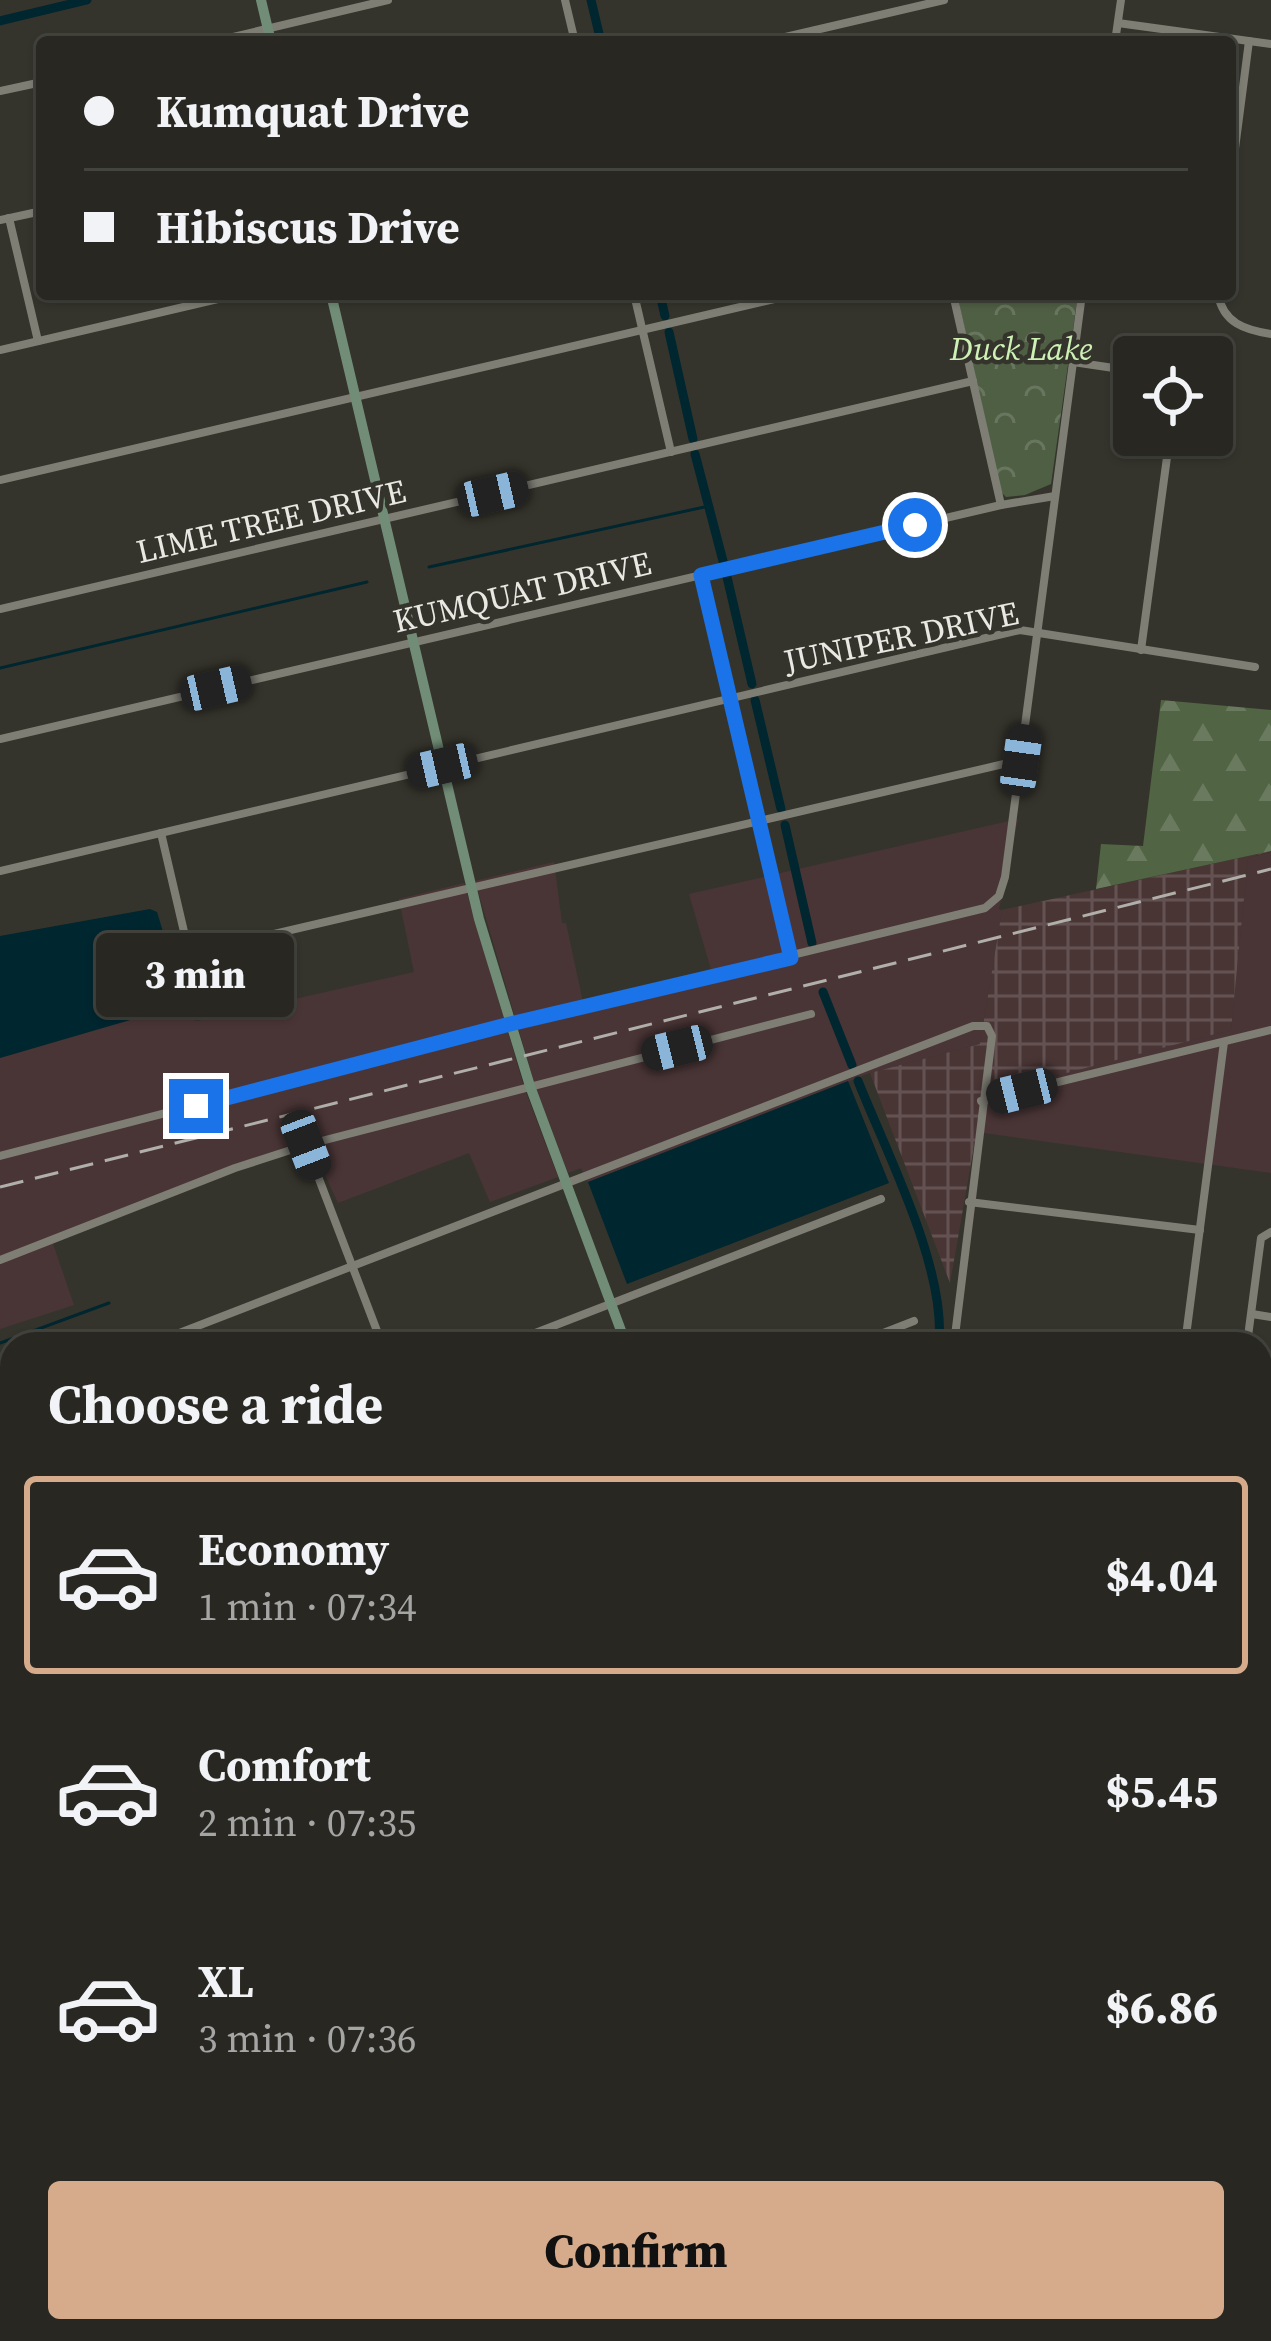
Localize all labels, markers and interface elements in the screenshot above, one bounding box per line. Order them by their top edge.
text: Kumquat Drive [156,80,469,142]
text: Hibiscus Drive [156,196,460,258]
park label: Duck Lake [949,326,1093,371]
map controls [1113,336,1233,456]
button: locate [1113,336,1233,456]
street label: LIME TREE DRIVE [132,468,410,574]
car [454,468,532,520]
route start [888,498,942,552]
street label: KUMQUAT DRIVE [389,540,655,644]
street label: JUNIPER DRIVE [779,590,1022,684]
car [177,662,255,714]
car [998,722,1044,798]
car [403,740,481,792]
callout: 3 min [97,932,295,1016]
text: 3 min [144,948,246,1001]
car [638,1022,716,1074]
car [983,1065,1061,1117]
route end [169,1079,223,1133]
car [276,1105,336,1185]
text: Choose a ride [48,1367,383,1441]
text: Economy [198,1518,389,1580]
icon: car [54,1521,162,1629]
text: $4.04 [1105,1544,1218,1606]
text: 1 min · 07:34 [198,1580,417,1633]
text: Comfort [198,1734,371,1796]
icon: car [54,1737,162,1845]
text: $5.45 [1105,1760,1218,1822]
text: 2 min · 07:35 [198,1796,417,1849]
text: XL [198,1950,254,2012]
icon: car [54,1953,162,2061]
text: $6.86 [1105,1976,1218,2038]
text: 3 min · 07:36 [198,2012,417,2065]
button: Confirm [48,2181,1224,2319]

